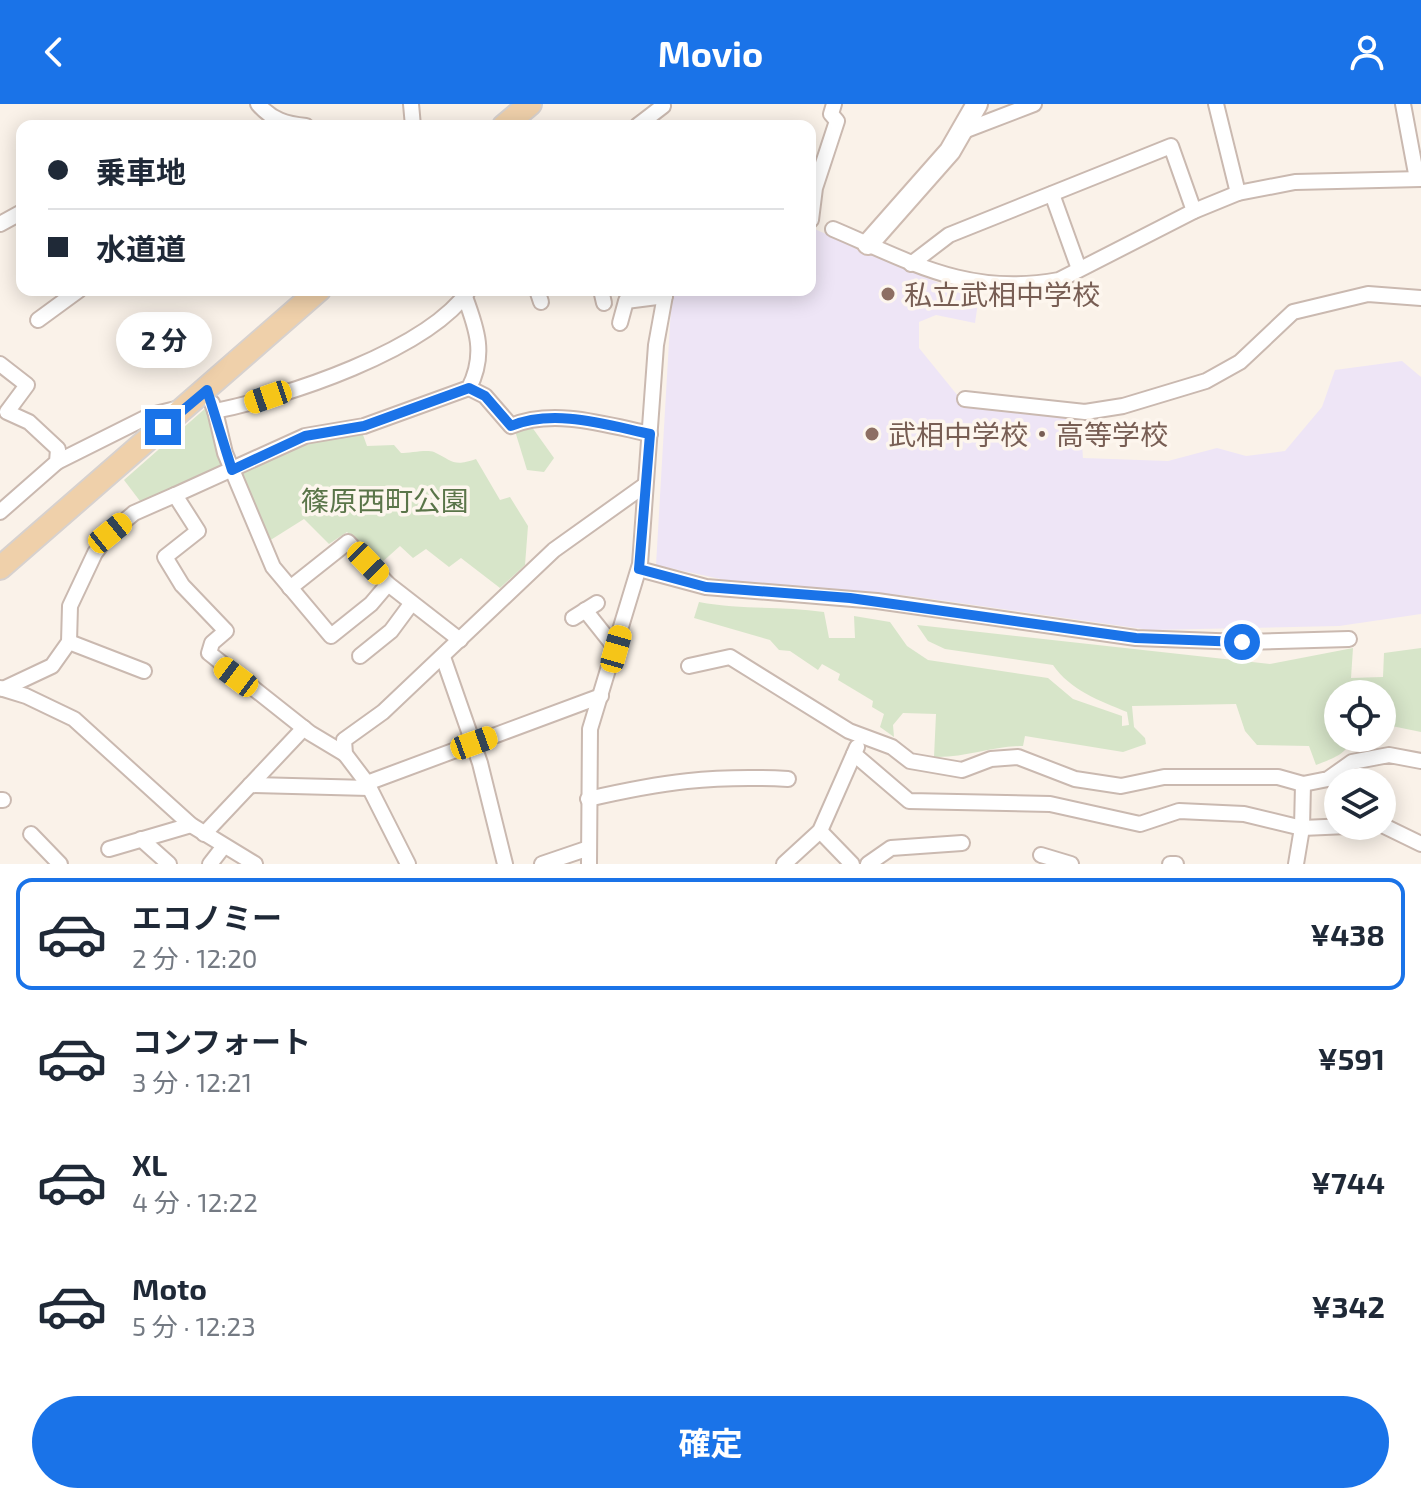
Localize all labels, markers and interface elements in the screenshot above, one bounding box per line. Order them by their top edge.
icon: back [32,30,76,74]
icon: person [1345,30,1389,74]
text: Movio [658,31,763,74]
text: 乗車地 [96,153,186,189]
text: 水道道 [96,230,186,266]
place label: 私立武相中学校 [904,277,1100,311]
marker: 私立武相中学校 [879,285,897,303]
callout: 2 分 [115,311,211,367]
text: 2 分 [141,324,187,355]
car [241,378,295,416]
route end [145,409,181,445]
place label: 武相中学校・高等学校 [888,417,1168,451]
marker: 武相中学校・高等学校 [863,425,881,443]
park label: 篠原西町公園 [301,483,469,517]
car [84,509,136,557]
car [343,537,393,589]
car [598,623,634,675]
route start [1224,624,1260,660]
car [210,653,262,701]
map controls [1324,680,1396,840]
button: locate [1324,680,1396,752]
car [447,724,501,762]
button: layers [1324,768,1396,840]
icon: car [36,898,108,970]
text: エコノミー [132,899,282,935]
text: ¥438 [1310,916,1385,952]
text: 2 分 · 12:20 [132,942,258,973]
icon: car [36,1022,108,1094]
text: コンフォート [132,1023,311,1059]
text: ¥591 [1318,1040,1385,1076]
text: 3 分 · 12:21 [132,1066,252,1097]
icon: car [36,1146,108,1218]
text: XL [132,1146,167,1182]
text: ¥744 [1311,1164,1385,1200]
text: 4 分 · 12:22 [132,1186,258,1217]
icon: car [36,1270,108,1342]
text: Moto [132,1270,207,1306]
text: ¥342 [1312,1288,1385,1324]
text: 5 分 · 12:23 [132,1310,256,1341]
button: 確定 [32,1396,1389,1488]

